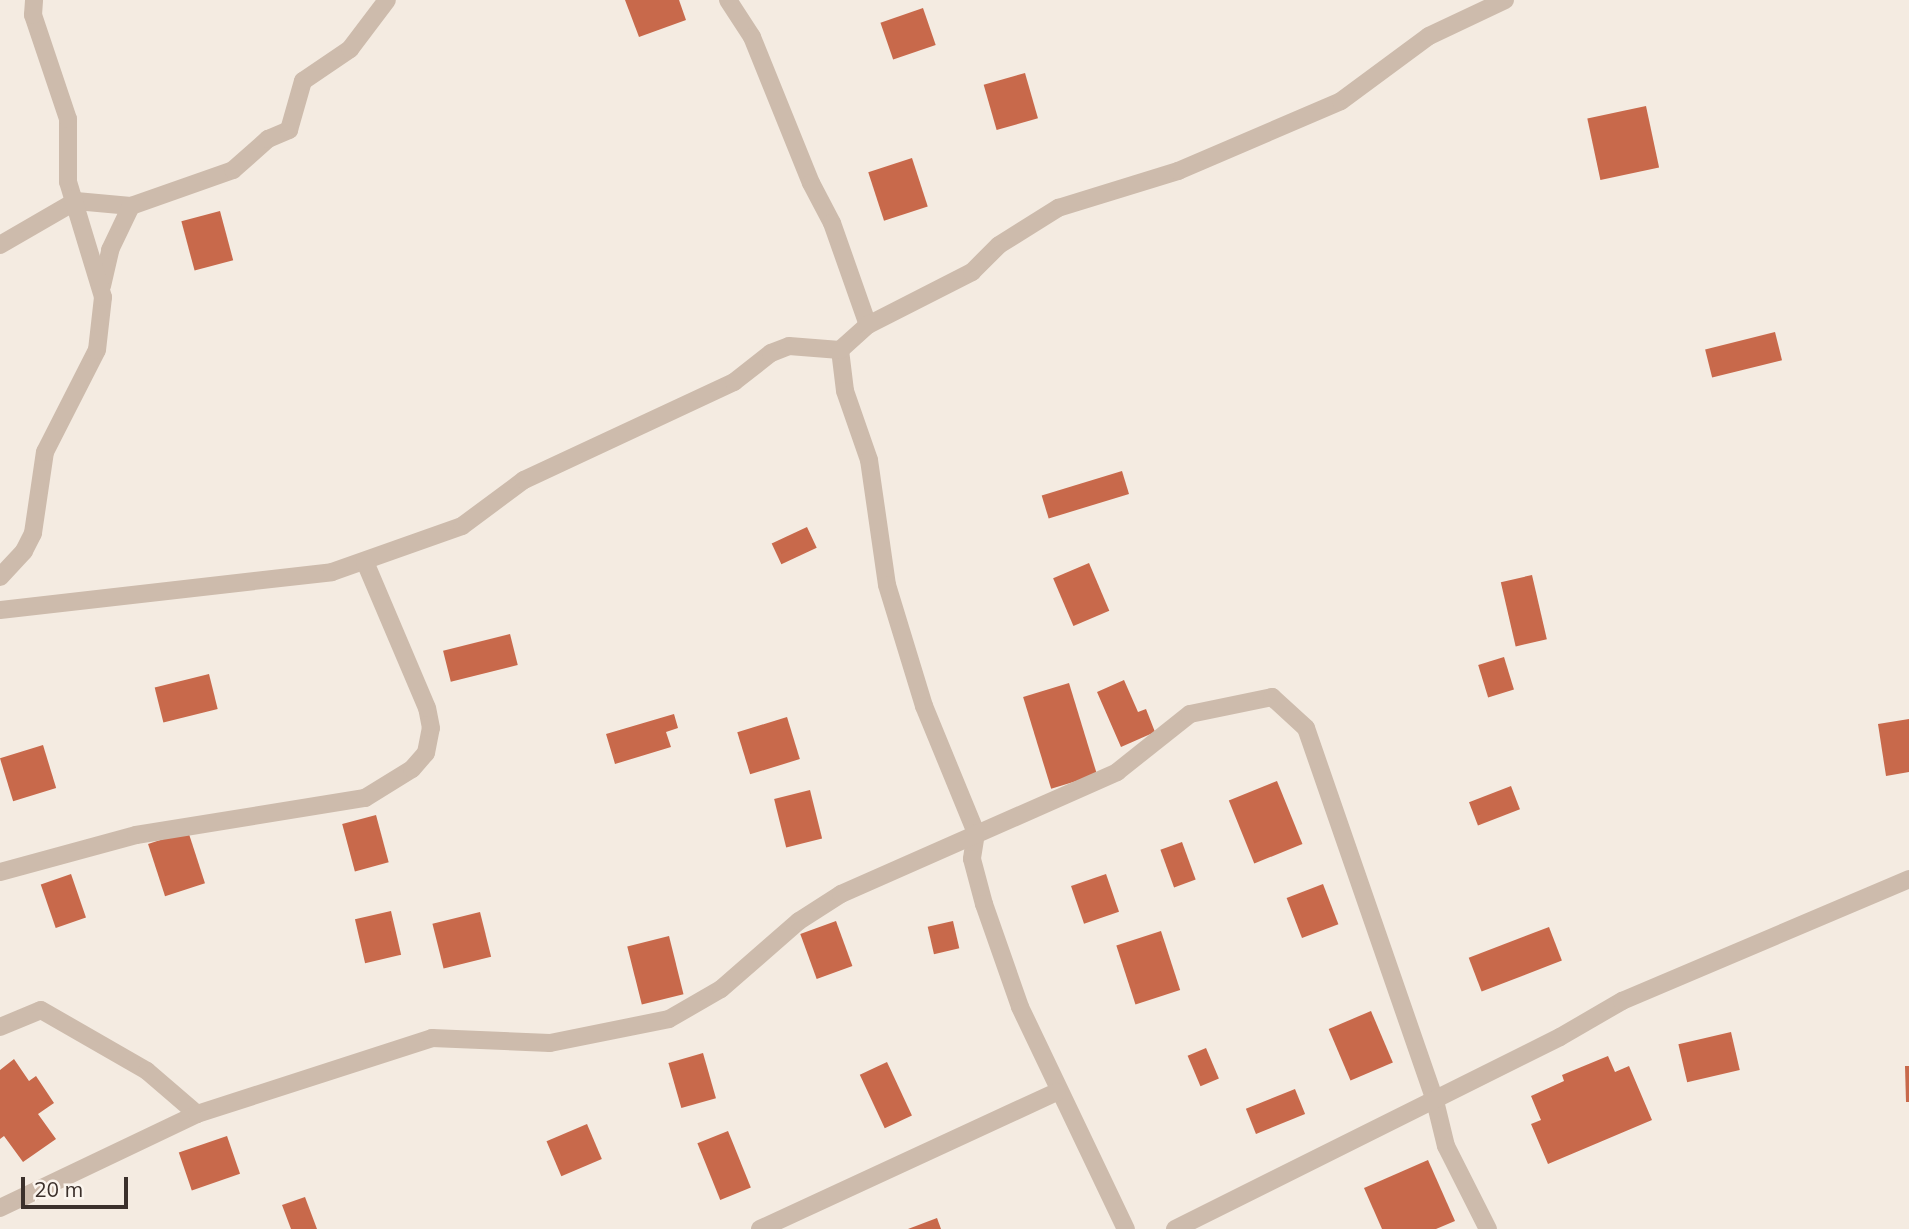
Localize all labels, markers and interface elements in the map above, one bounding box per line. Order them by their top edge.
scale bar [24,1162,131,1206]
text: 20 m [34,1176,83,1202]

